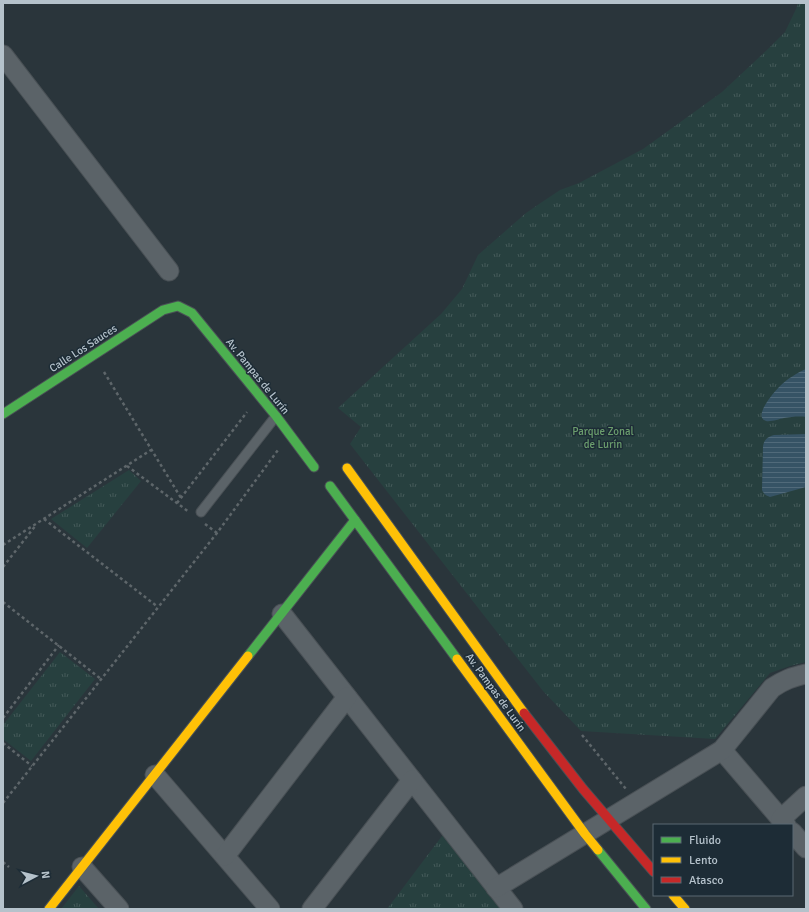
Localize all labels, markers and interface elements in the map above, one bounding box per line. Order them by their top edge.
street label: Calle Los Sauces [47,322,120,375]
street label: Av. Pampas de Lurín [223,336,292,417]
park label: Parque Zonal de Lurín [572,425,634,451]
street label: Av. Pampas de Lurín [463,651,528,734]
legend [653,824,793,896]
text: Fluido [689,833,721,848]
text: Lento [689,853,718,868]
north arrow [16,856,56,896]
text: N [39,870,52,879]
text: Atasco [689,873,724,888]

